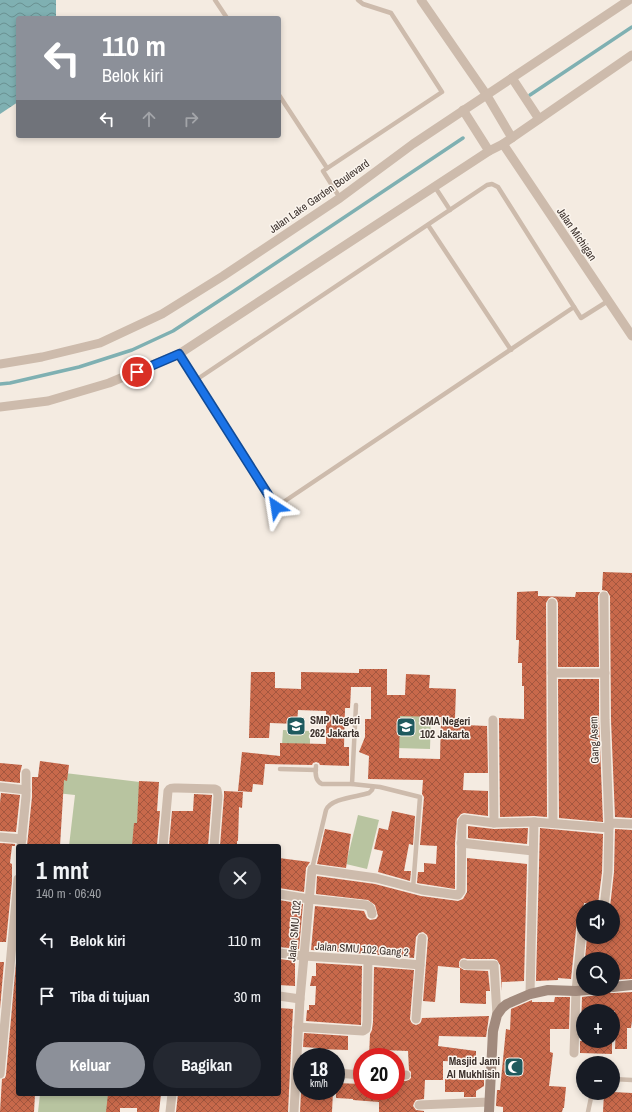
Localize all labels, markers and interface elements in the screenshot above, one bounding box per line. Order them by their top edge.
text: 110 m [102,27,166,65]
icon: left [36,32,88,84]
text: Belok kiri [102,63,164,88]
icon: left [96,108,118,130]
icon: ahead [138,108,160,130]
icon: right [180,108,202,130]
street label: Jalan Lake Garden Boulevard [266,156,372,236]
street label: Jalan Michigan [554,205,600,263]
pin [120,355,154,389]
icon: arrive [126,361,148,383]
position arrow [255,486,297,528]
place label: SMP Negeri 262 Jakarta [310,713,360,740]
place label: SMA Negeri 102 Jakarta [420,714,470,741]
school or university icon: SMP Negeri 262 Jakarta [285,715,307,737]
school or university icon: SMA Negeri 102 Jakarta [395,716,417,738]
street label: Gang Asem [586,716,602,764]
text: 1 mnt [36,854,89,886]
button: close [219,857,261,899]
text: 140 m · 06:40 [36,885,101,902]
street label: Jalan SMU 102 [284,900,304,962]
map controls [576,900,620,1100]
button: sound [576,900,620,944]
icon: left [36,929,58,951]
text: Belok kiri [70,930,125,951]
text: 110 m [228,930,261,951]
street label: Jalan SMU 102 Gang 2 [315,939,409,959]
button: search [576,952,620,996]
icon: arrive [36,985,58,1007]
text: Tiba di tujuan [70,986,150,1007]
text: 30 m [234,986,261,1007]
button: + [576,1004,620,1048]
button: Keluar [36,1042,145,1088]
button: Bagikan [153,1042,261,1088]
speed limit sign: 20 [353,1048,405,1100]
place label: Masjid Jami Al Mukhlisin [447,1054,500,1081]
text: 18 [310,1055,328,1082]
mosque icon: Masjid Jami Al Mukhlisin [503,1056,525,1078]
button: − [576,1056,620,1100]
text: km/h [310,1077,328,1090]

